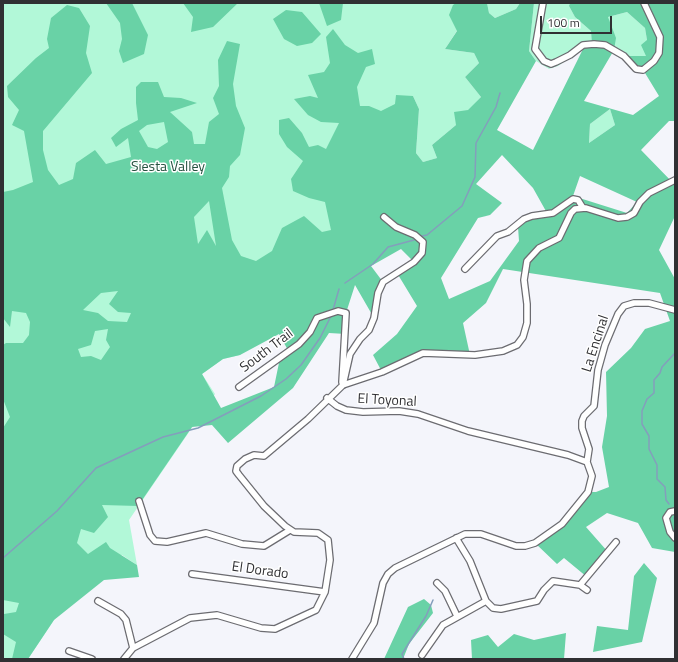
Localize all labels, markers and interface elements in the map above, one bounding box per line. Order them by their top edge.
scale bar [542,8,614,34]
text: 100 m [547,13,580,32]
park label: Siesta Valley [131,160,205,176]
street label: La Encinal [579,313,613,375]
street label: South Trail [237,326,297,376]
street label: El Toyonal [357,391,417,411]
street label: El Dorado [231,559,289,583]

